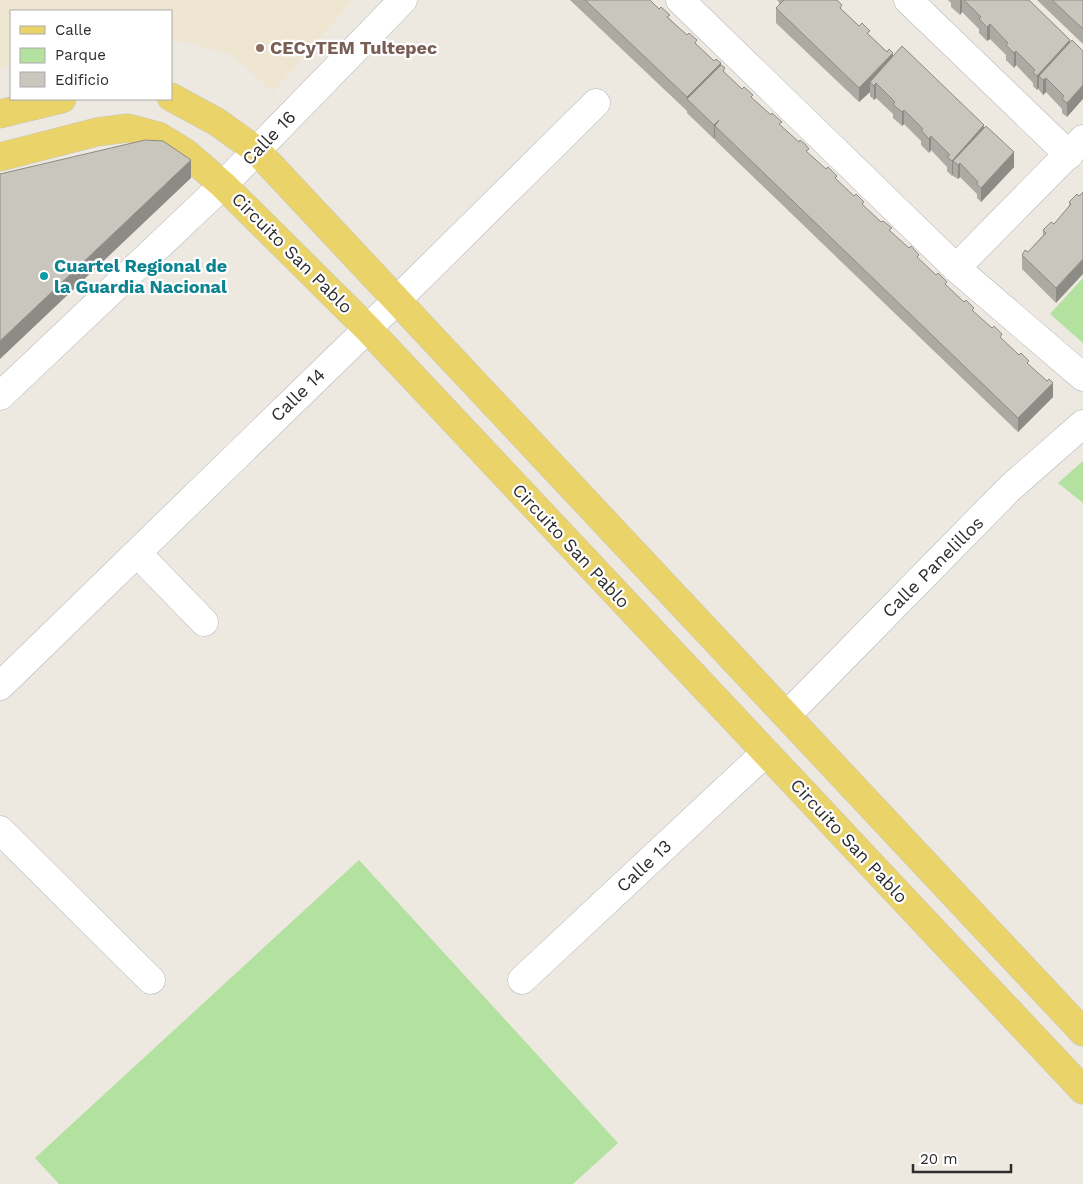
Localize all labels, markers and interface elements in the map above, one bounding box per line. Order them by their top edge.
legend [10,10,172,100]
text: Calle [55,21,92,39]
place label: CECyTEM Tultepec [270,37,437,58]
marker: CECyTEM Tultepec [254,42,266,54]
text: Parque [55,46,106,64]
text: Edificio [55,71,109,89]
street label: Calle 16 [238,106,300,169]
street label: Circuito San Pablo [228,188,357,317]
place label: Cuartel Regional de la Guardia Nacional [54,255,227,297]
marker: Cuartel Regional de la Guardia Nacional [38,270,50,282]
street label: Calle 14 [266,364,329,426]
street label: Circuito San Pablo [508,479,634,612]
street label: Calle Panelillos [878,512,988,622]
street label: Circuito San Pablo [786,774,912,907]
street label: Calle 13 [612,835,675,896]
scale bar [913,1142,1010,1174]
text: 20 m [920,1150,958,1168]

